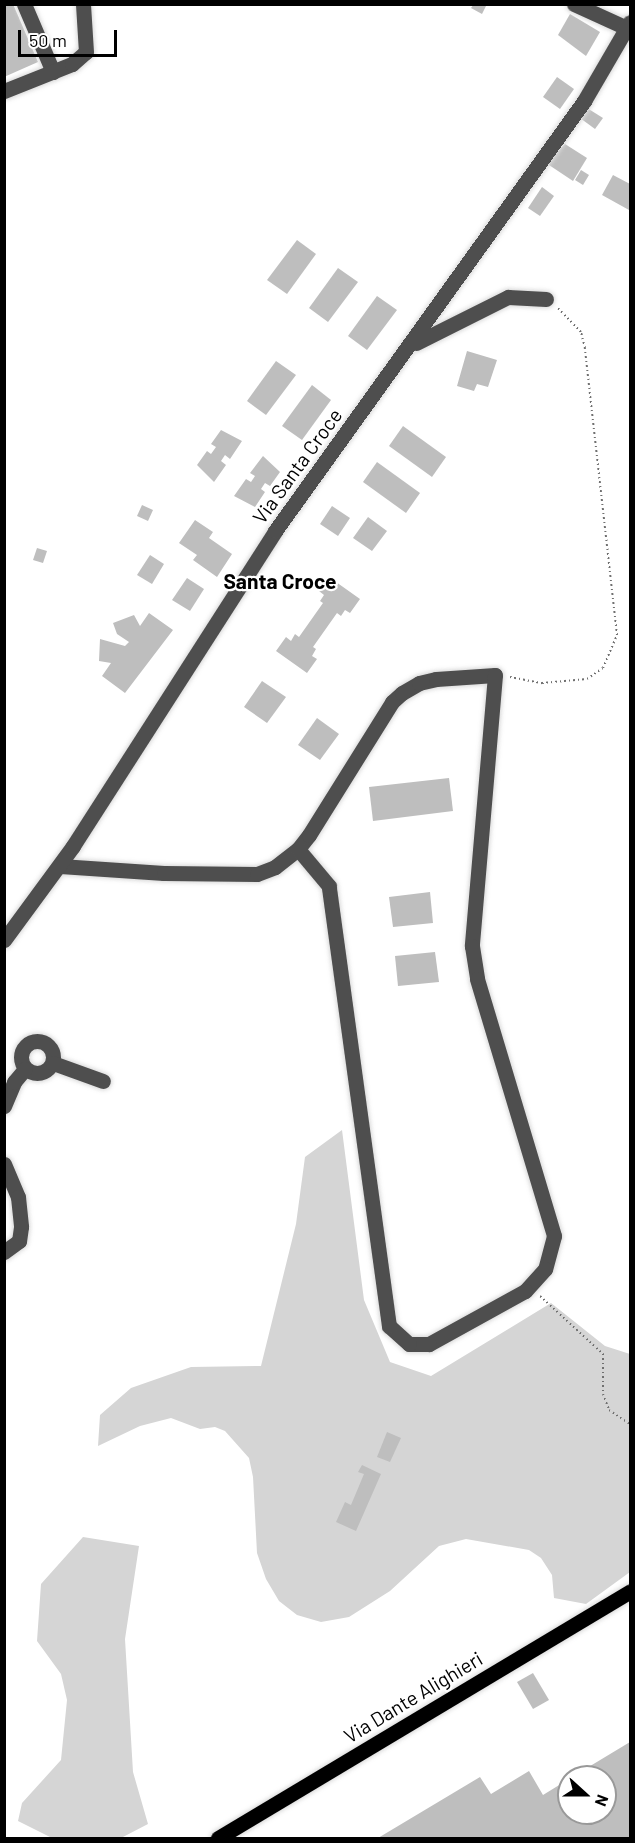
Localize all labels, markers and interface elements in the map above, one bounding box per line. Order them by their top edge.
scale bar [21,18,120,56]
text: 50 m [29,29,67,51]
street label: Via Santa Croce [247,404,347,528]
district label: Santa Croce [223,568,337,594]
street label: Via Dante Alighieri [339,1646,487,1748]
north arrow [557,1765,617,1825]
text: N [592,1793,613,1809]

